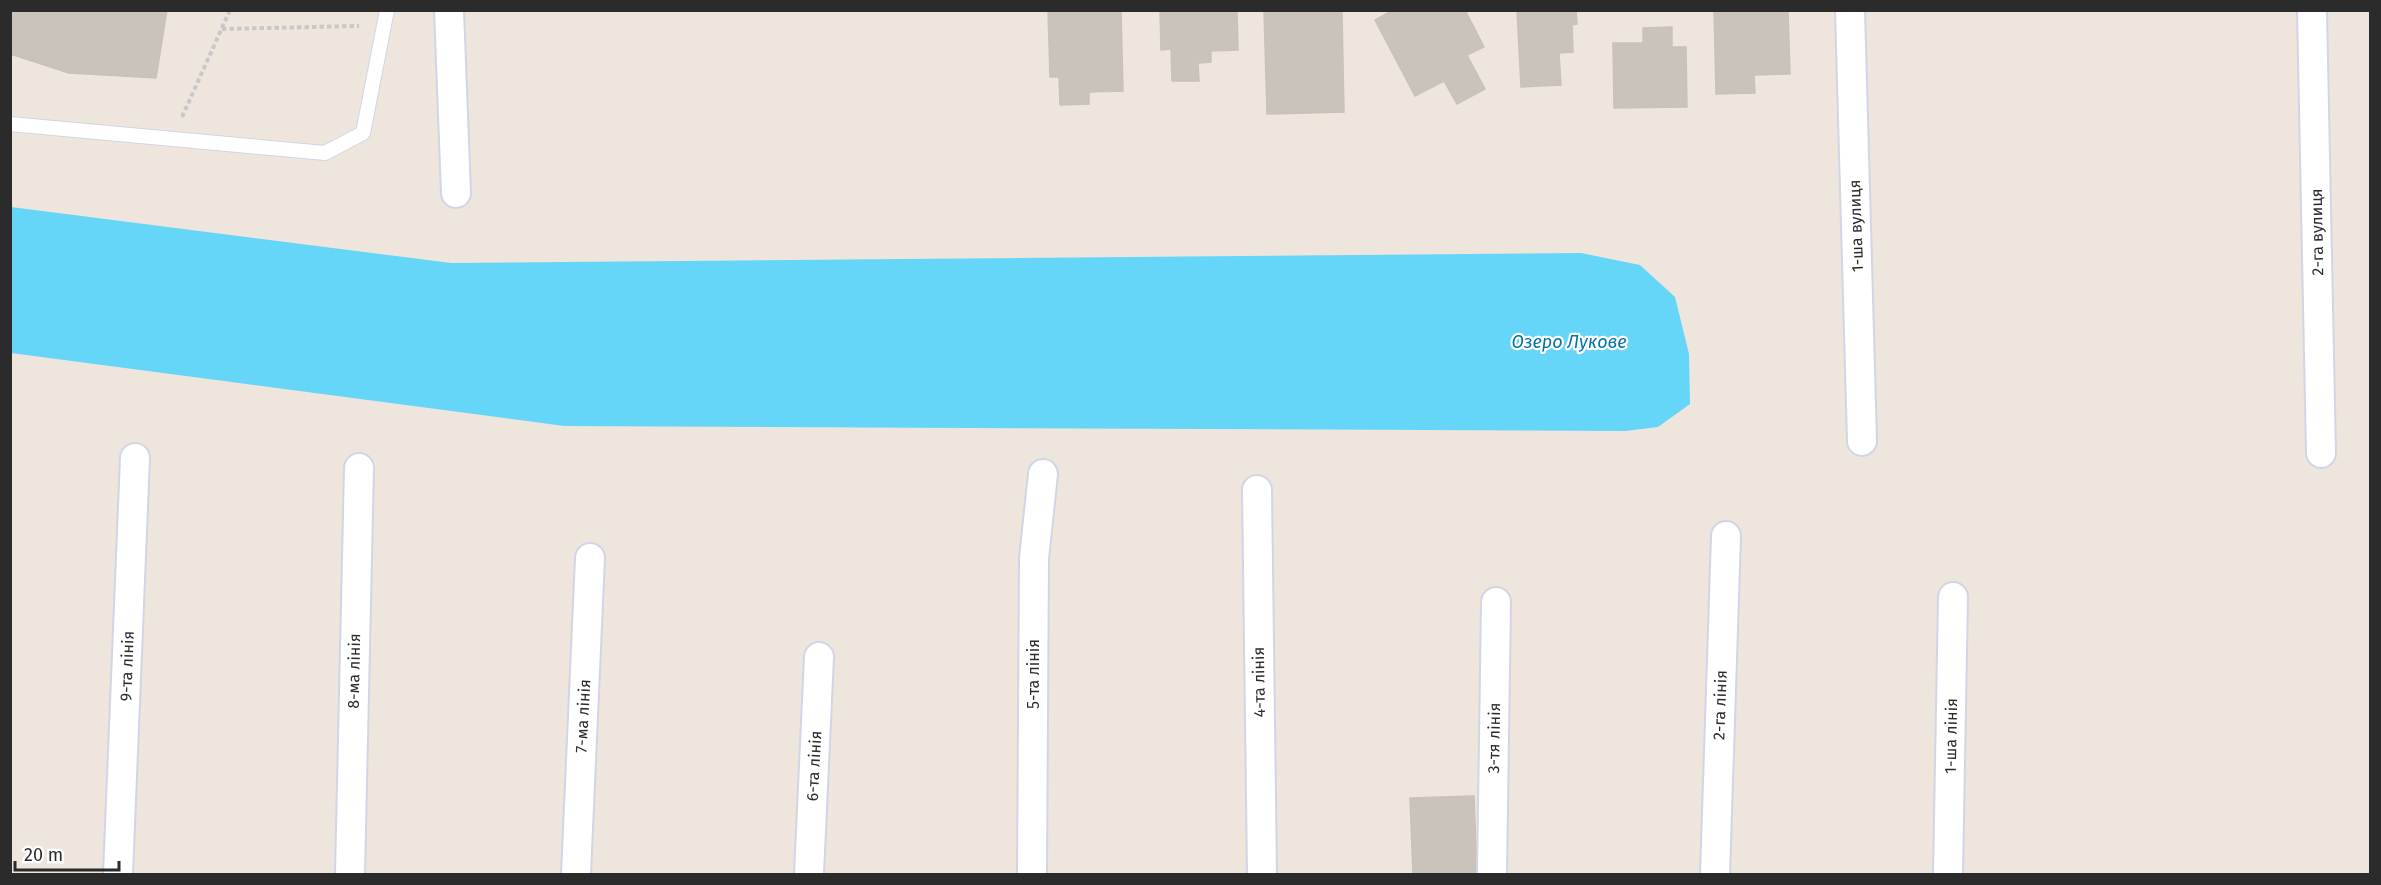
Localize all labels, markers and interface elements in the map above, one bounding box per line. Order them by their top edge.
street label: 1-ша вулиця [1845,179,1867,273]
street label: 2-га вулиця [2307,188,2327,276]
water label: Озеро Лукове [1512,331,1626,353]
street label: 9-та лінія [116,630,138,702]
street label: 8-ма лінія [344,633,364,709]
street label: 5-та лінія [1024,639,1043,709]
street label: 4-та лінія [1249,646,1269,718]
street label: 2-га лінія [1709,670,1731,740]
street label: 7-ма лінія [572,679,594,753]
street label: 1-ша лінія [1941,698,1961,774]
street label: 3-тя лінія [1484,703,1504,773]
street label: 6-та лінія [803,730,825,802]
scale bar [15,834,118,872]
text: 20 m [24,844,63,866]

